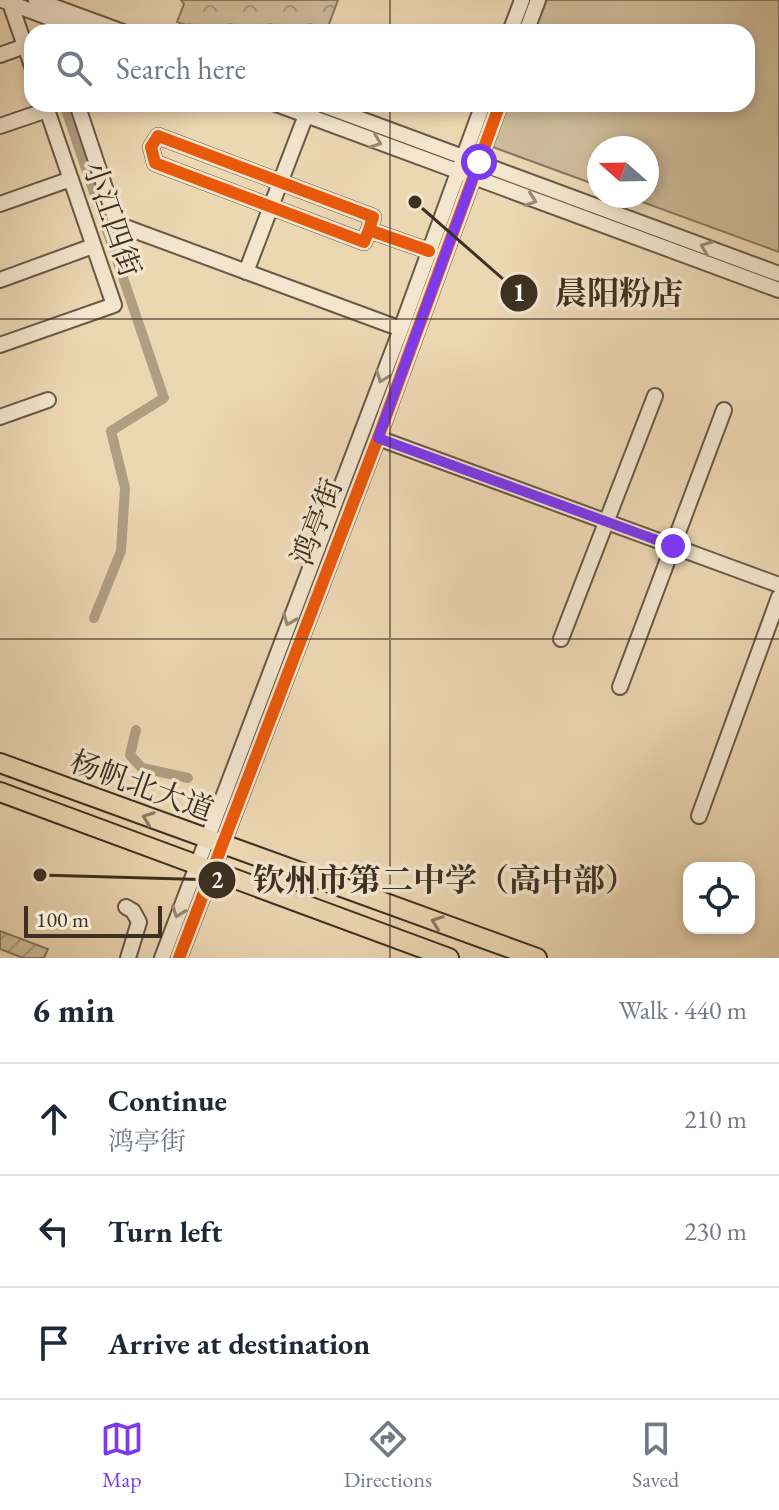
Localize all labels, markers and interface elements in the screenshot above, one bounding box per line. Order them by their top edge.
search box [24,24,755,112]
icon: search [52,46,96,90]
text: Search here [116,49,246,88]
one-way arrow [368,132,382,149]
north arrow [587,136,659,208]
route start [461,144,497,180]
street label: 小江四街 [75,156,150,282]
one-way arrow [524,190,538,206]
one-way arrow [700,240,714,257]
callout: 晨阳粉店 [499,265,699,321]
text: 晨阳粉店 [555,272,683,314]
text: 1 [513,277,525,308]
one-way arrow [375,369,392,383]
street label: 鸿亭街 [282,473,351,571]
route end [655,528,691,564]
one-way arrow [282,612,299,626]
street label: 杨帆北大道 [65,742,219,830]
one-way arrow [142,811,156,828]
callout: 钦州市第二中学（高中部） [197,852,653,908]
text: 钦州市第二中学（高中部） [253,859,637,901]
map controls [683,862,755,934]
button: locate [683,862,755,934]
text: 2 [211,864,224,895]
scale bar [24,902,162,938]
one-way arrow [172,904,188,918]
text: 100 m [36,905,89,934]
one-way arrow [431,916,445,932]
text: 6 min [32,988,115,1032]
text: Walk · 440 m [619,993,747,1027]
text: Continue [108,1081,227,1120]
icon: ahead [32,1097,76,1141]
text: 210 m [684,1102,747,1136]
text: 鸿亭街 [108,1124,186,1158]
icon: left [32,1209,76,1253]
text: Turn left [108,1212,222,1251]
text: 230 m [684,1214,747,1248]
icon: arrive [32,1321,76,1365]
text: Arrive at destination [108,1324,370,1363]
tab: Map [100,1417,144,1494]
tab: Directions [344,1417,432,1494]
tab: Saved [632,1417,679,1494]

